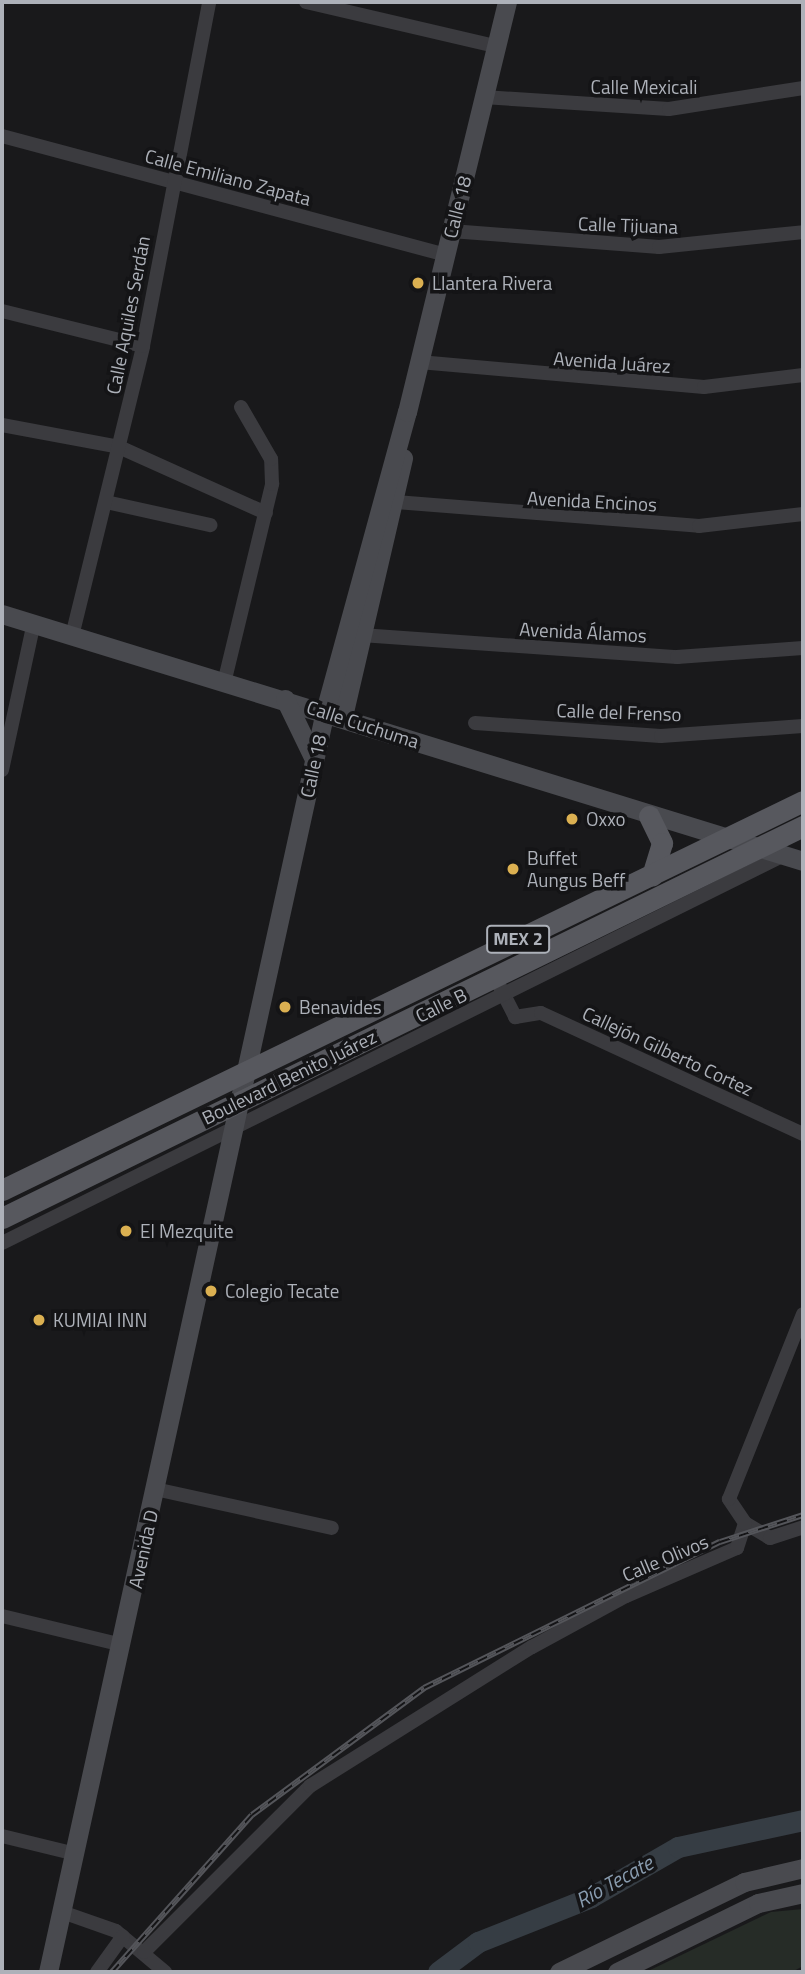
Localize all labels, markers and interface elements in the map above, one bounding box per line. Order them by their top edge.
street label: Calle Mexicali [591,76,697,98]
street label: Calle Emiliano Zapata [143,144,313,210]
street label: Calle 18 [438,173,476,241]
street label: Calle Tijuana [578,212,678,238]
street label: Calle Aquiles Serdán [101,234,155,396]
place label: Llantera Rivera [432,272,552,294]
marker: Llantera Rivera [410,275,426,291]
street label: Avenida Juárez [553,347,671,377]
street label: Avenida Encinos [527,486,657,516]
street label: Avenida Álamos [519,617,647,647]
street label: Calle Cuchuma [304,695,422,753]
street label: Calle del Frenso [556,698,682,726]
street label: Calle 18 [295,732,331,800]
place label: Oxxo [586,808,626,830]
marker: Oxxo [564,811,580,827]
place label: Buffet Aungus Beff [527,847,625,891]
marker: Buffet Aungus Beff [505,861,521,877]
road number: MEX 2 [485,924,551,954]
street label: Calle B [412,983,470,1027]
place label: Benavides [299,996,382,1018]
marker: Benavides [277,999,293,1015]
street label: Callejón Gilberto Cortez [579,1001,757,1101]
street label: Boulevard Benito Juárez [198,1025,380,1129]
place label: El Mezquite [140,1220,234,1242]
marker: El Mezquite [118,1223,134,1239]
place label: Colegio Tecate [225,1280,339,1302]
marker: Colegio Tecate [203,1283,219,1299]
place label: KUMIAI INN [53,1309,147,1331]
marker: KUMIAI INN [31,1312,47,1328]
street label: Avenida D [124,1508,162,1590]
street label: Calle Olivos [619,1530,711,1586]
water label: Río Tecate [571,1850,657,1912]

